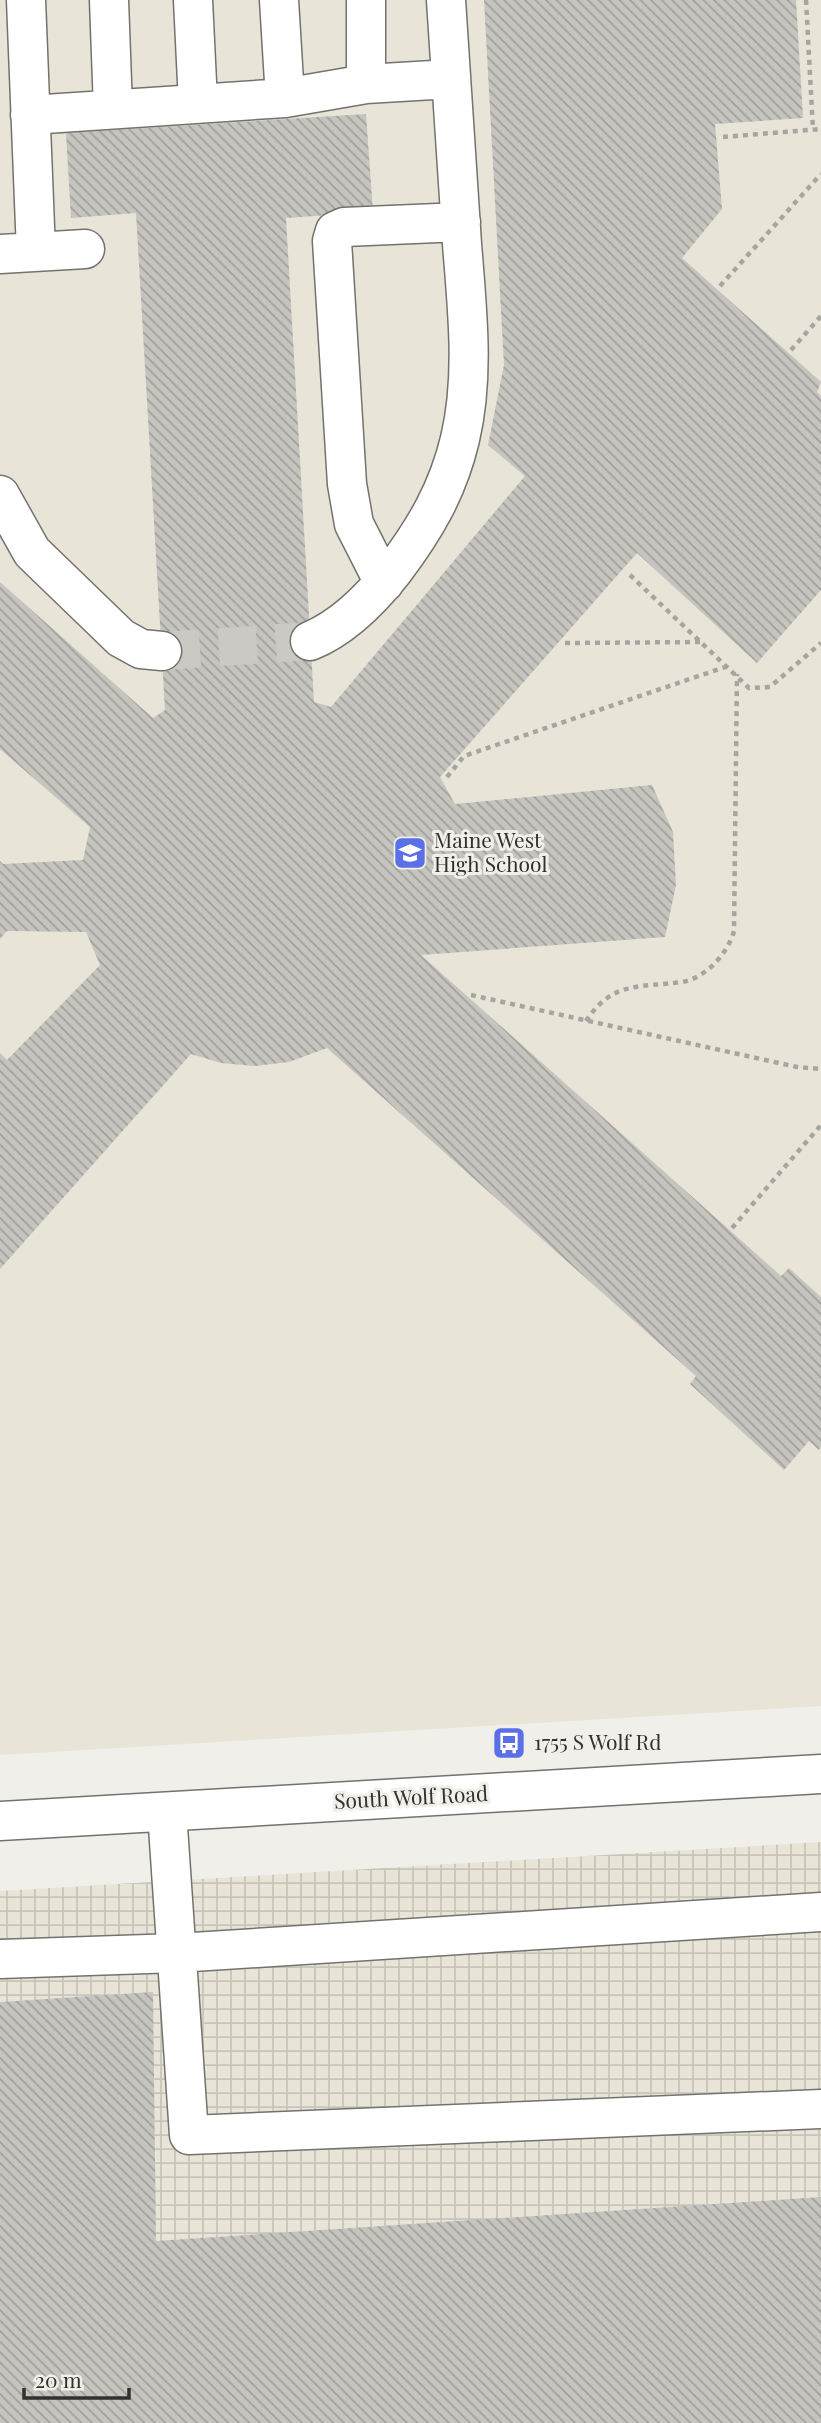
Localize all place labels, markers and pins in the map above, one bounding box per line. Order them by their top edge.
place label: Maine West High School [434,825,547,877]
school or university icon: Maine West High School [391,834,429,872]
bus stop icon: 1755 S Wolf Rd [490,1724,528,1762]
place label: 1755 S Wolf Rd [534,1727,661,1755]

